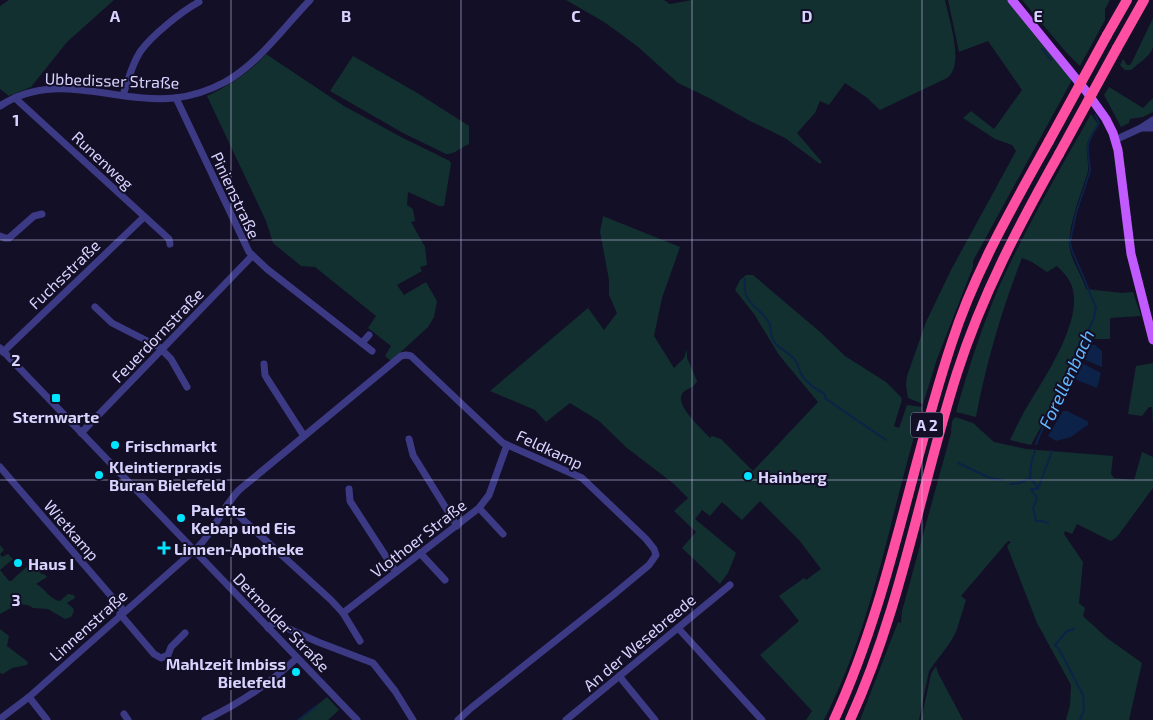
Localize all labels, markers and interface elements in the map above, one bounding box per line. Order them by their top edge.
text: A [110,6,121,25]
text: B [341,6,351,25]
text: C [571,6,581,25]
text: D [802,6,813,25]
text: E [1033,6,1043,25]
street label: Ubbedisser Straße [44,68,180,92]
text: 1 [13,110,19,129]
street label: Runenweg [68,127,138,193]
street label: Pinienstraße [208,149,264,241]
street label: Fuchsstraße [24,235,104,313]
street label: Feuerdornstraße [107,284,207,386]
water label: Forellenbach [1034,326,1098,432]
text: 2 [11,350,21,369]
marker: Sternwarte [50,392,62,404]
place label: Sternwarte [13,407,99,426]
road number: A 2 [911,412,943,438]
street label: Feldkamp [514,425,586,473]
place label: Frischmarkt [125,436,217,455]
marker: Frischmarkt [109,439,121,451]
place label: Kleintierpraxis Buran Bielefeld [109,457,226,494]
place label: Hainberg [758,467,828,486]
marker: Kleintierpraxis Buran Bielefeld [93,469,105,481]
marker: Hainberg [742,470,754,482]
street label: Vlothoer Straße [367,495,469,581]
street label: Wietkamp [41,496,103,564]
place label: Paletts Kebap und Eis [191,500,296,537]
marker: Paletts Kebap und Eis [175,512,187,524]
place label: Linnen-Apotheke [174,539,304,558]
marker: Linnen-Apotheke [158,542,170,554]
place label: Haus I [28,554,74,573]
marker: Haus I [12,557,24,569]
street label: Detmolder Straße [230,569,334,675]
street label: Linnenstraße [45,585,131,665]
text: 3 [11,590,21,609]
street label: An der Wesebreede [579,590,699,694]
place label: Mahlzeit Imbiss Bielefeld [166,654,286,691]
marker: Mahlzeit Imbiss Bielefeld [290,666,302,678]

